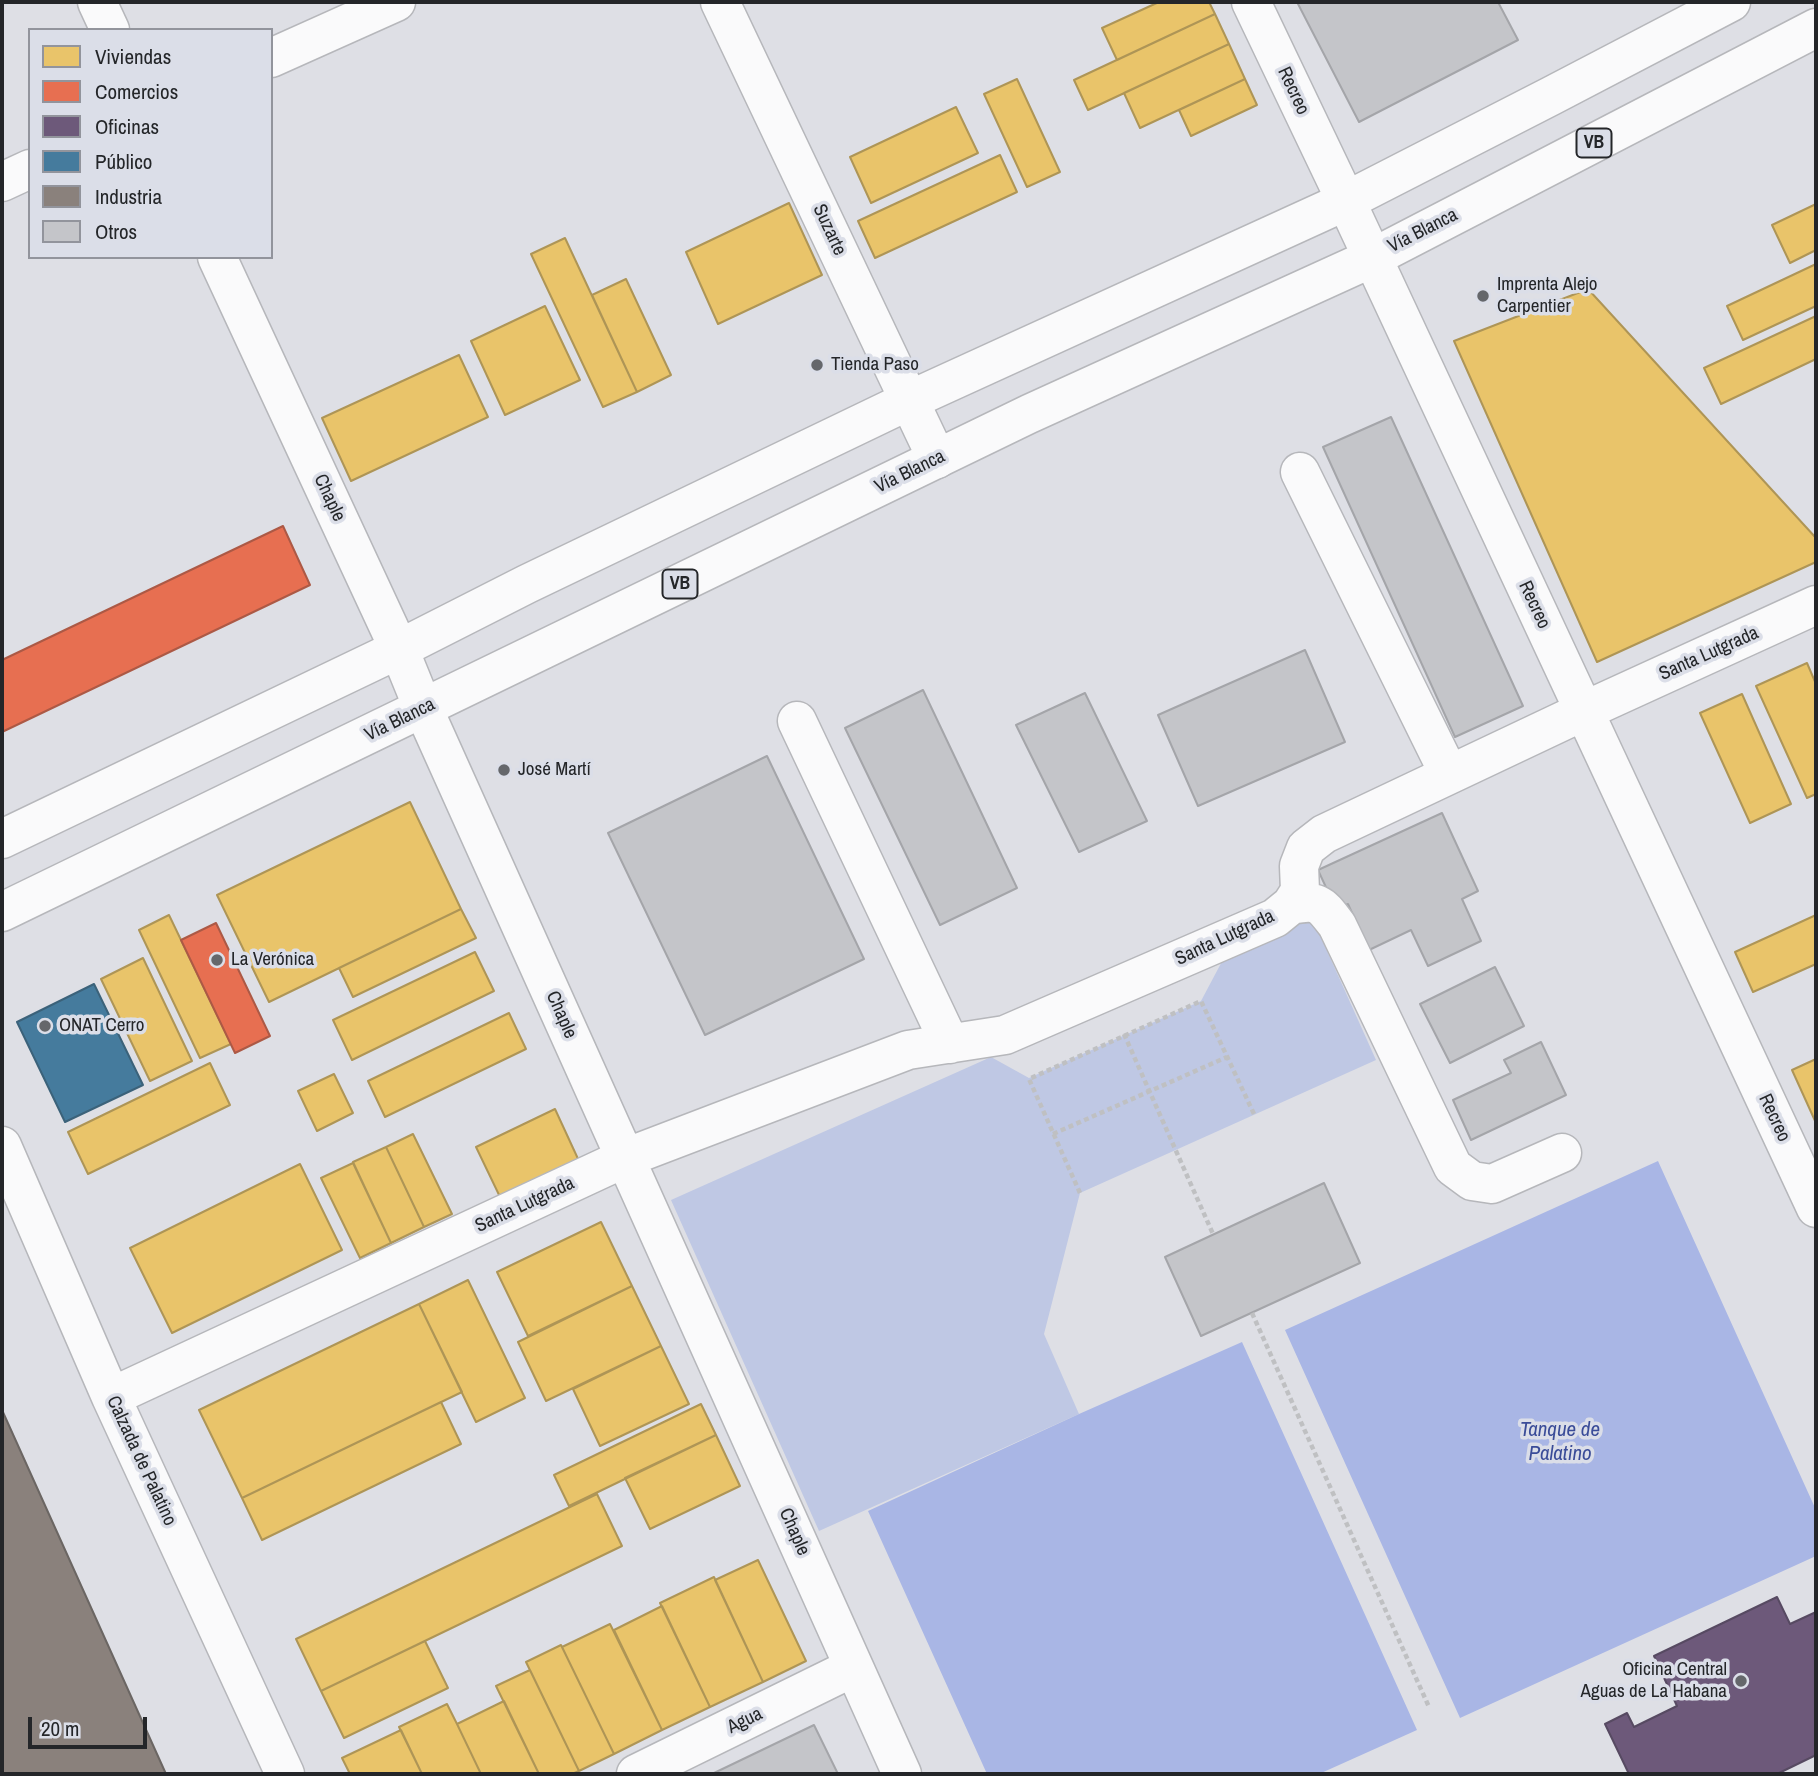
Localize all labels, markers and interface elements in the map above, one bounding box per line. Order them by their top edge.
legend [28,28,273,259]
text: Viviendas [95,42,171,71]
street label: Recreo [1272,63,1314,119]
text: Comercios [95,77,178,106]
text: Oficinas [95,112,159,141]
road number: VB [1576,128,1612,158]
text: Público [95,147,152,176]
text: Industria [95,182,162,211]
street label: Suzarte [807,201,851,259]
street label: Vía Blanca [1384,204,1462,258]
text: Otros [95,217,137,246]
place label: Imprenta Alejo Carpentier [1497,274,1597,318]
marker: Imprenta Alejo Carpentier [1475,288,1491,304]
place label: Tienda Paso [831,354,919,376]
marker: Tienda Paso [809,357,825,373]
street label: Vía Blanca [871,445,949,499]
street label: Chaple [308,471,350,525]
road number: VB [662,570,698,598]
street label: Recreo [1513,577,1555,633]
street label: Santa Lutgrada [1656,622,1762,686]
street label: Vía Blanca [361,693,439,747]
place label: José Martí [518,759,591,781]
marker: José Martí [496,762,512,778]
street label: Santa Lutgrada [1172,905,1278,971]
place label: La Verónica [231,949,314,971]
marker: La Verónica [209,952,225,968]
street label: Chaple [541,988,581,1042]
place label: ONAT Cerro [59,1015,144,1037]
marker: ONAT Cerro [37,1018,53,1034]
street label: Recreo [1753,1090,1795,1146]
street label: Santa Lutgrada [472,1172,578,1238]
street label: Calzada de Palatino [101,1393,181,1529]
water label: Tanque de Palatino [1520,1417,1600,1467]
street label: Chaple [774,1505,814,1559]
place label: Oficina Central Aguas de La Habana [1581,1659,1727,1703]
marker: Oficina Central Aguas de La Habana [1733,1673,1749,1689]
scale bar [32,1702,150,1746]
street label: Agua [724,1703,766,1739]
text: 20 m [41,1714,79,1743]

